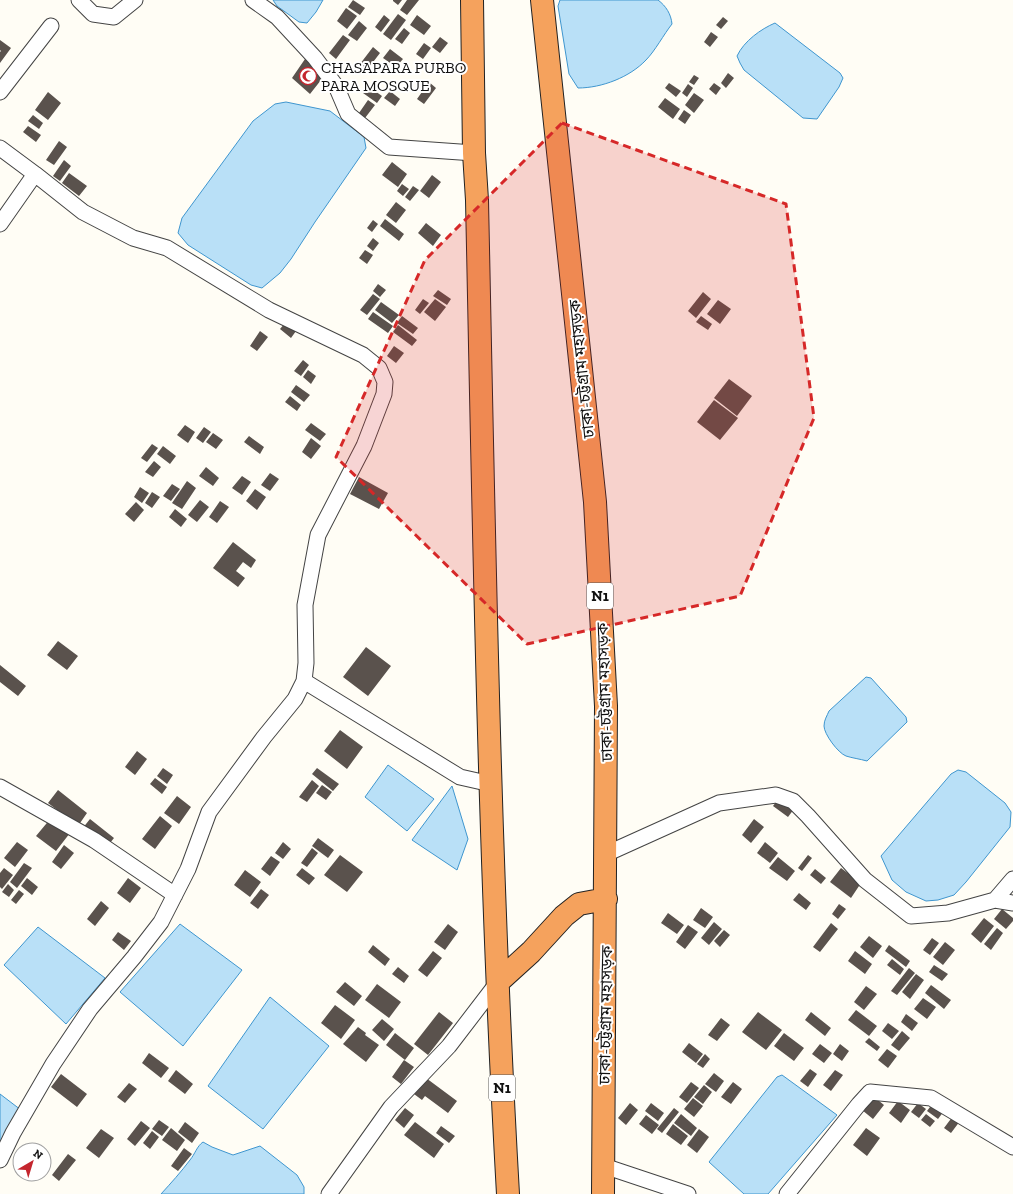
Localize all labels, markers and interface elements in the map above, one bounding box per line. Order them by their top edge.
place label: CHASAPARA PURBO PARA MOSQUE [321,58,467,95]
mosque icon: CHASAPARA PURBO PARA MOSQUE [298,66,318,86]
street label: ঢাকা-চট্টগ্রাম মহাসড়ক [565,298,598,440]
road number: N1 [587,583,613,609]
street label: ঢাকা-চট্টগ্রাম মহাসড়ক [593,621,616,763]
street label: ঢাকা-চট্টগ্রাম মহাসড়ক [595,944,616,1086]
road number: N1 [489,1075,515,1101]
north arrow [12,1142,52,1182]
text: N [31,1147,46,1163]

